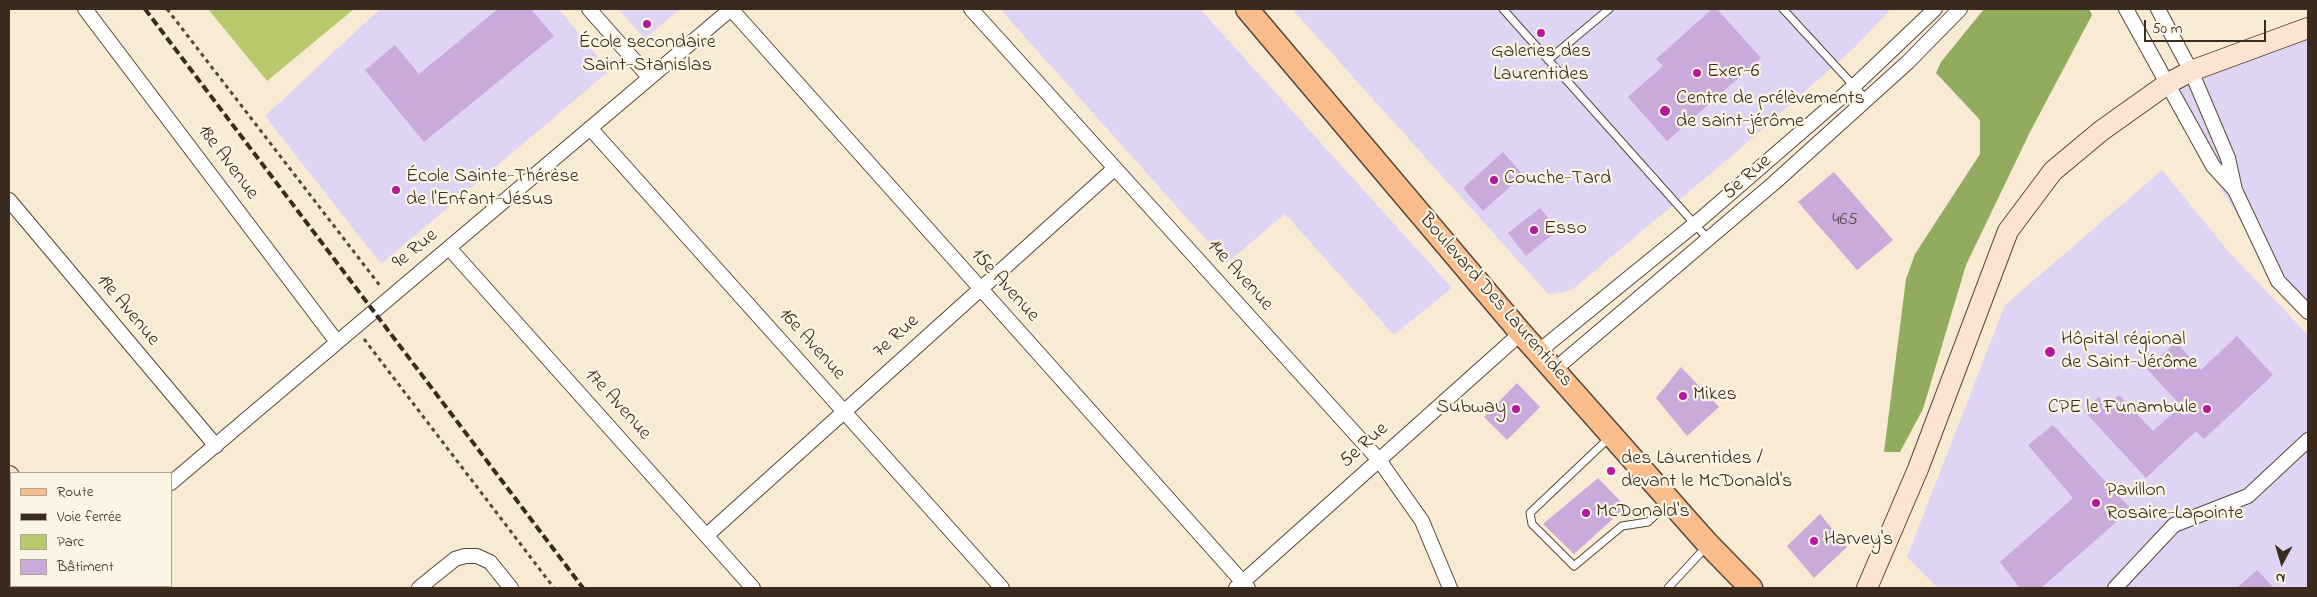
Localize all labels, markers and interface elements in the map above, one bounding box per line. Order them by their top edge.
scale bar [2147,10,2270,42]
marker: École secondaire Saint-Stanislas [641,18,653,30]
text: 50 m [2152,18,2182,40]
marker: Galeries des Laurentides [1535,27,1547,39]
place label: École secondaire Saint-Stanislas [578,32,716,79]
place label: Galeries des Laurentides [1491,41,1591,88]
place label: Exer-6 [1707,61,1760,85]
marker: Exer-6 [1691,67,1703,79]
place label: Centre de prélèvements de saint-jérôme [1676,88,1865,135]
marker: Centre de prélèvements de saint-jérôme [1658,104,1672,118]
street label: 18e Avenue [191,121,263,205]
street label: 5e Rue [1719,150,1777,206]
place label: École Sainte-Thérèse de l'Enfant-Jésus [406,166,579,213]
place label: Couche-Tard [1504,168,1611,192]
marker: Couche-Tard [1488,174,1500,186]
marker: École Sainte-Thérèse de l'Enfant-Jésus [390,184,402,196]
street label: Boulevard Des Laurentides [1413,209,1577,393]
house number: 465 [1832,210,1858,232]
place label: Esso [1544,218,1587,242]
marker: Esso [1528,224,1540,236]
street label: 9e Rue [388,225,444,275]
street label: 14e Avenue [1201,235,1277,317]
street label: 15e Avenue [964,244,1044,328]
street label: 19e Avenue [90,270,164,352]
street label: 16e Avenue [772,304,850,386]
street label: 7e Rue [869,310,925,364]
place label: Hôpital régional de Saint-Jérôme [2061,329,2197,376]
marker: Hôpital régional de Saint-Jérôme [2043,345,2057,359]
street label: 17e Avenue [579,364,655,446]
place label: Mikes [1693,384,1737,408]
marker: Mikes [1677,390,1689,402]
place label: Subway [1436,397,1506,421]
place label: CPE le Funambule [2048,397,2197,421]
marker: Subway [1510,403,1522,415]
marker: CPE le Funambule [2201,403,2213,415]
street label: 5e Rue [1336,418,1394,474]
place label: des Laurentides / devant le McDonald's [1621,448,1792,495]
marker: des Laurentides / devant le McDonald's [1605,465,1617,477]
legend [10,472,172,587]
place label: Pavillon Rosaire-Lapointe [2106,480,2243,527]
text: Route [57,481,93,503]
marker: Pavillon Rosaire-Lapointe [2090,497,2102,509]
place label: McDonald's [1596,501,1690,525]
text: Voie ferrée [57,506,121,528]
marker: McDonald's [1580,507,1592,519]
place label: Harvey's [1824,529,1893,553]
text: Parc [57,531,84,553]
marker: Harvey's [1808,535,1820,547]
north arrow [2257,537,2307,587]
text: Bâtiment [57,556,114,578]
text: N [2275,566,2286,588]

